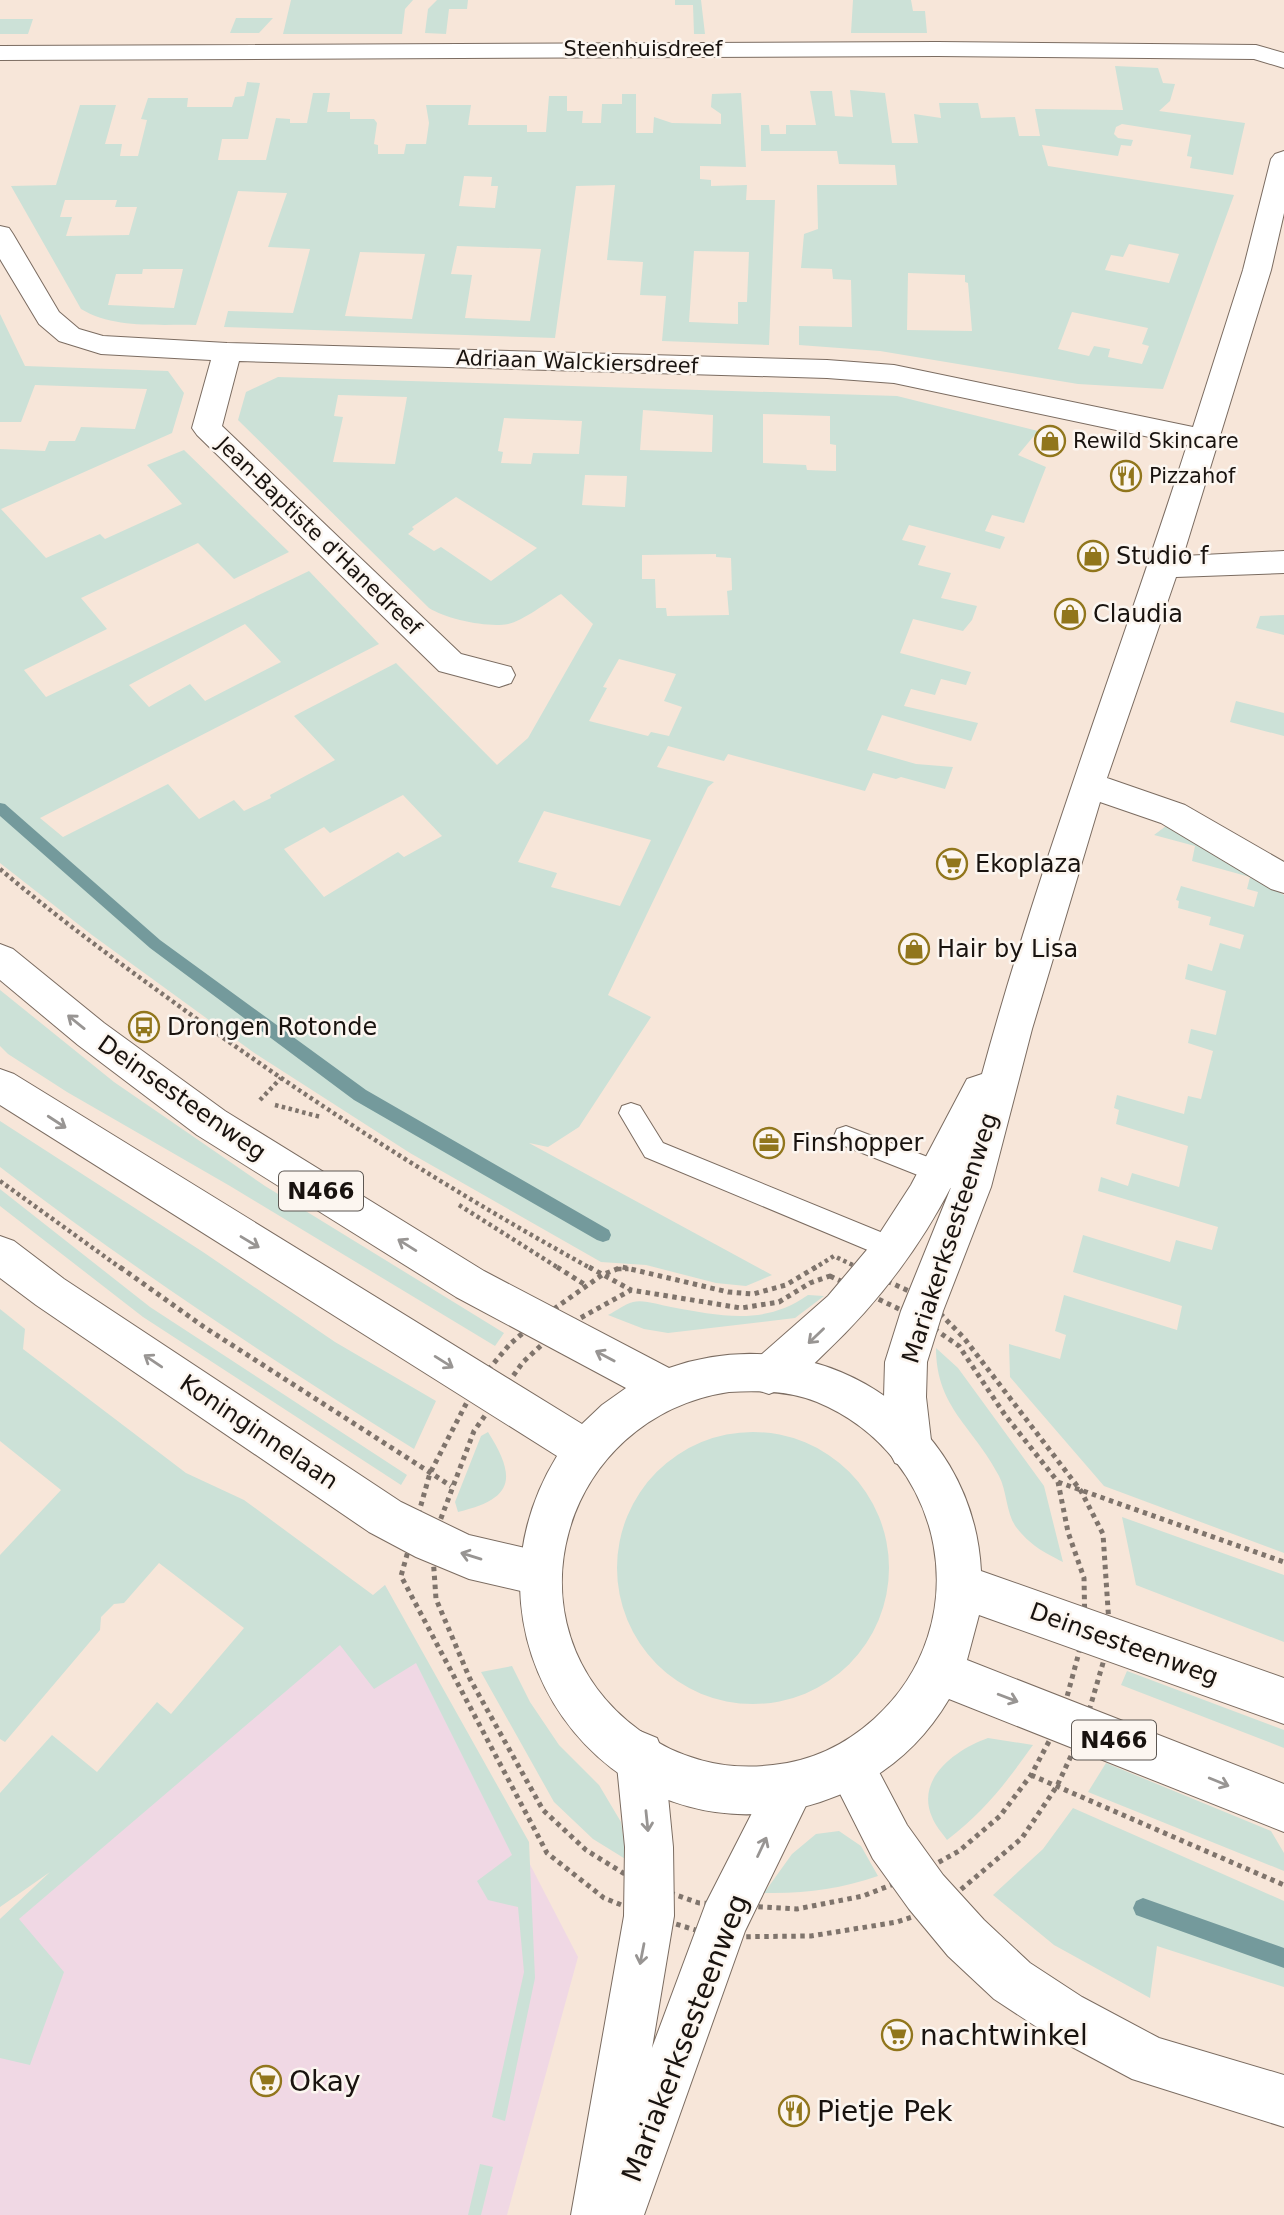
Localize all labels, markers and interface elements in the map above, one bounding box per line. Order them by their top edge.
street label: Steenhuisdreef [564,37,723,61]
street label: Adriaan Walckiersdreef [455,346,699,378]
shop icon: Rewild Skincare [1033,424,1067,458]
place label: Rewild Skincare [1073,429,1239,453]
street label: Jean-Baptiste d'Hanedreef [211,431,426,640]
restaurant icon: Pizzahof [1109,459,1143,493]
place label: Pizzahof [1149,464,1236,488]
shop icon: Studio f [1076,539,1110,573]
place label: Studio f [1116,542,1209,570]
shop icon: Claudia [1053,597,1087,631]
place label: Claudia [1093,600,1183,628]
supermarket icon: Ekoplaza [935,847,969,881]
place label: Ekoplaza [975,850,1082,878]
shop icon: Hair by Lisa [897,932,931,966]
place label: Hair by Lisa [937,935,1078,963]
bus stop icon: Drongen Rotonde [127,1010,161,1044]
place label: Drongen Rotonde [167,1013,377,1041]
one-way arrow [68,1014,86,1030]
street label: Deinsesteenweg [93,1030,271,1166]
street label: Mariakerksesteenweg [896,1109,1004,1367]
one-way arrow [47,1115,67,1129]
office icon: Finshopper [752,1126,786,1160]
place label: Finshopper [792,1129,924,1157]
road number: N466 [279,1172,363,1210]
one-way arrow [240,1236,260,1250]
one-way arrow [398,1237,418,1251]
one-way arrow [808,1328,825,1345]
one-way arrow [596,1349,616,1363]
one-way arrow [144,1354,164,1368]
one-way arrow [434,1355,453,1370]
street label: Koninginnelaan [175,1369,343,1495]
one-way arrow [461,1549,483,1562]
street label: Deinsesteenweg [1026,1597,1222,1691]
one-way arrow [996,1693,1018,1706]
road number: N466 [1072,1721,1156,1760]
one-way arrow [1208,1777,1229,1790]
one-way arrow [640,1809,653,1831]
one-way arrow [756,1837,770,1858]
street label: Mariakerksesteenweg [615,1890,755,2186]
one-way arrow [634,1942,648,1965]
supermarket icon: nachtwinkel [880,2018,914,2052]
place label: nachtwinkel [920,2019,1088,2052]
supermarket icon: Okay [249,2064,283,2098]
place label: Okay [289,2065,361,2098]
restaurant icon: Pietje Pek [777,2094,811,2128]
place label: Pietje Pek [817,2095,953,2128]

